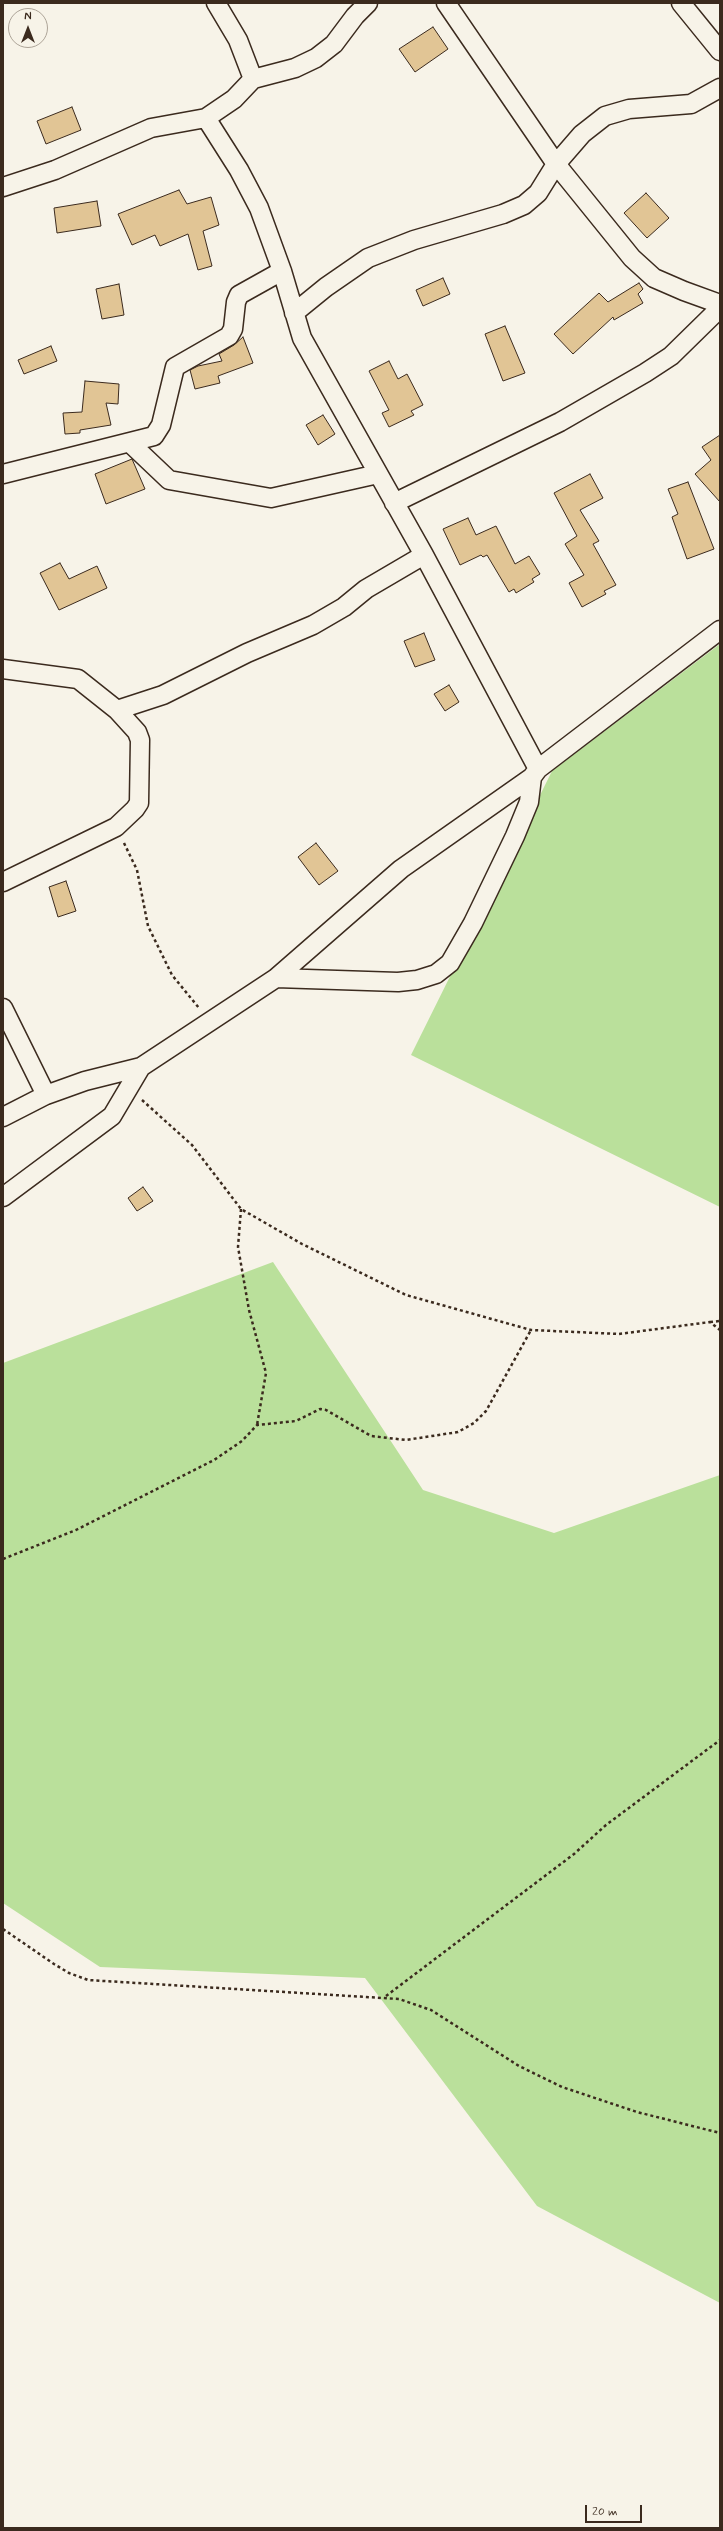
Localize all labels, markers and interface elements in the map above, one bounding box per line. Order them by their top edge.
north arrow [8,8,48,48]
text: N [24,10,32,24]
scale bar [587,2497,644,2523]
text: 20 m [592,2504,618,2520]

